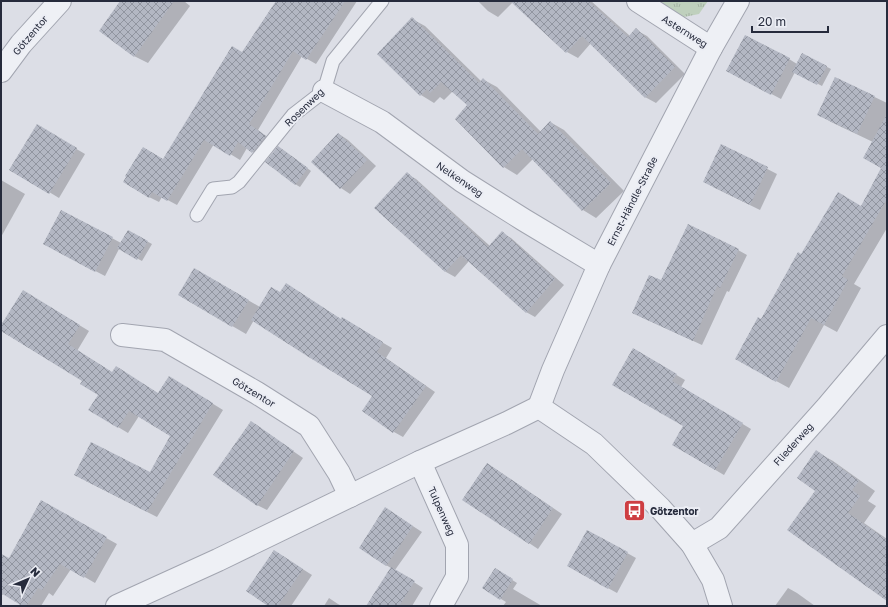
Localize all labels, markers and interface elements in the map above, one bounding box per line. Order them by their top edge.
scale bar [752,8,828,34]
street label: Asternweg [660,12,710,50]
street label: Götzentor [10,13,50,57]
text: 20 m [758,14,786,29]
street label: Rosenweg [282,85,326,129]
street label: Ernst-Händle-Straße [604,154,660,248]
street label: Nelkenweg [434,159,486,199]
street label: Götzentor [230,374,278,410]
street label: Fliederweg [771,420,815,468]
street label: Tulpenweg [426,485,458,537]
bus stop icon: Götzentor [621,498,647,524]
place label: Götzentor [650,505,698,517]
north arrow [8,559,48,599]
text: N [28,564,43,579]

